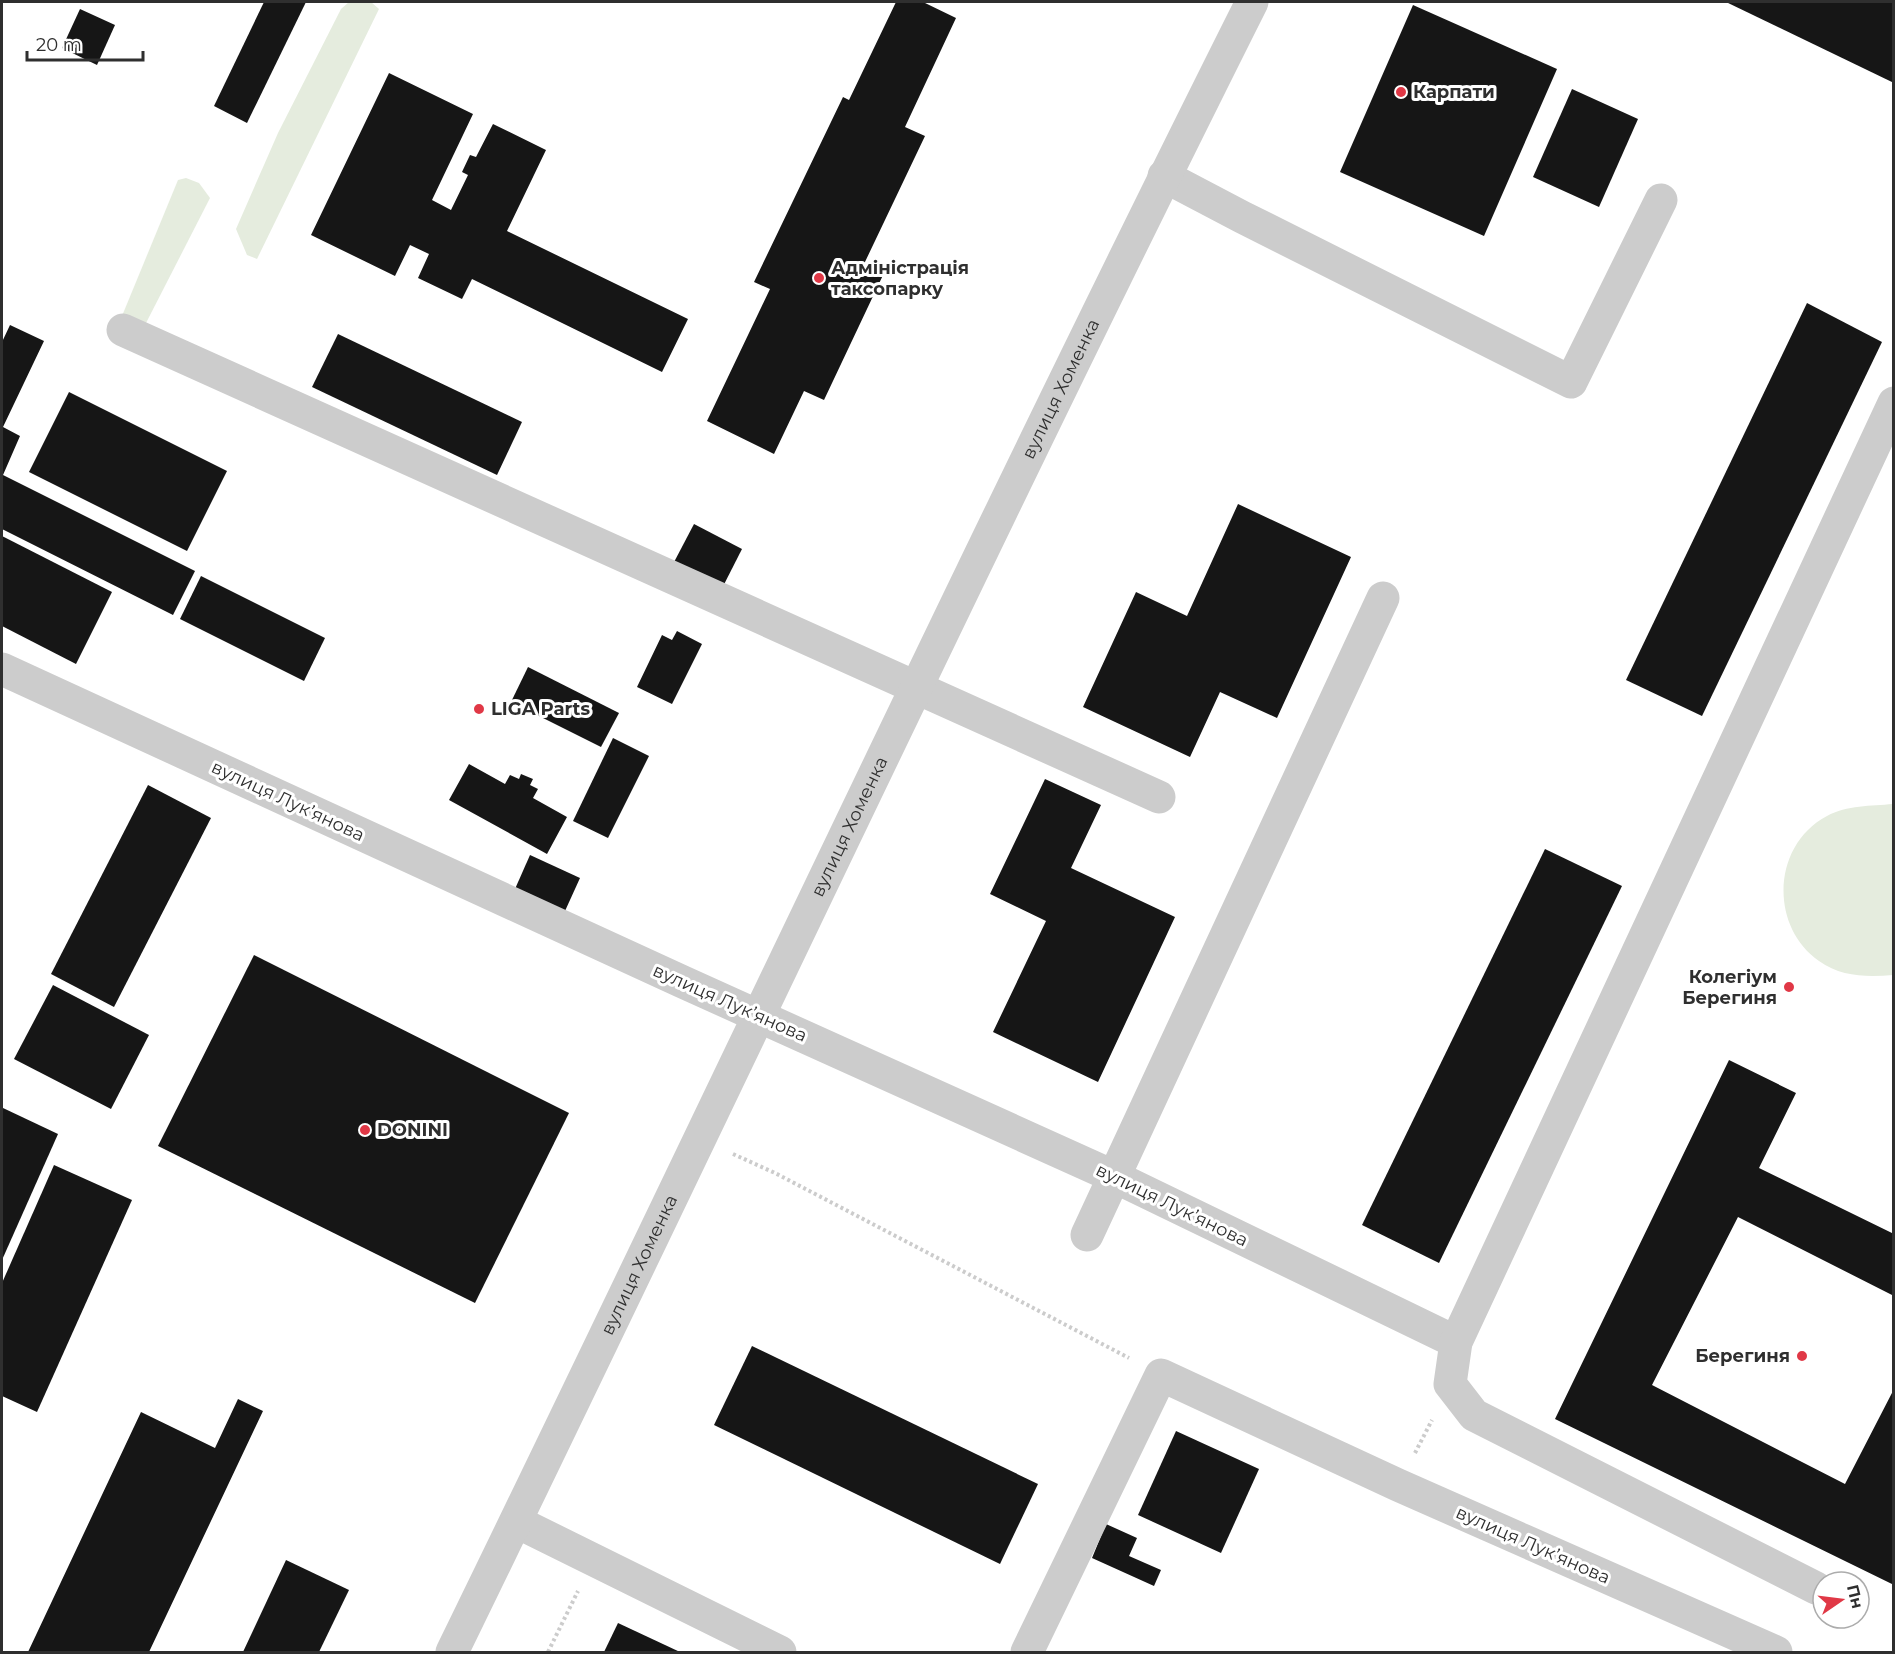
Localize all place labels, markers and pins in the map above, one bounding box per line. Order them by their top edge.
place label: Карпати [1413,81,1495,103]
marker: Карпати [1394,85,1408,99]
place label: Адміністрація таксопарку [831,257,969,300]
marker: Адміністрація таксопарку [812,271,826,285]
place label: LIGA Parts [491,698,590,720]
marker: LIGA Parts [472,702,486,716]
place label: Колегіум Берегиня [1682,966,1777,1009]
marker: Колегіум Берегиня [1782,980,1796,994]
place label: DONINI [377,1119,448,1141]
marker: DONINI [358,1123,372,1137]
place label: Берегиня [1695,1345,1790,1367]
marker: Берегиня [1795,1349,1809,1363]

